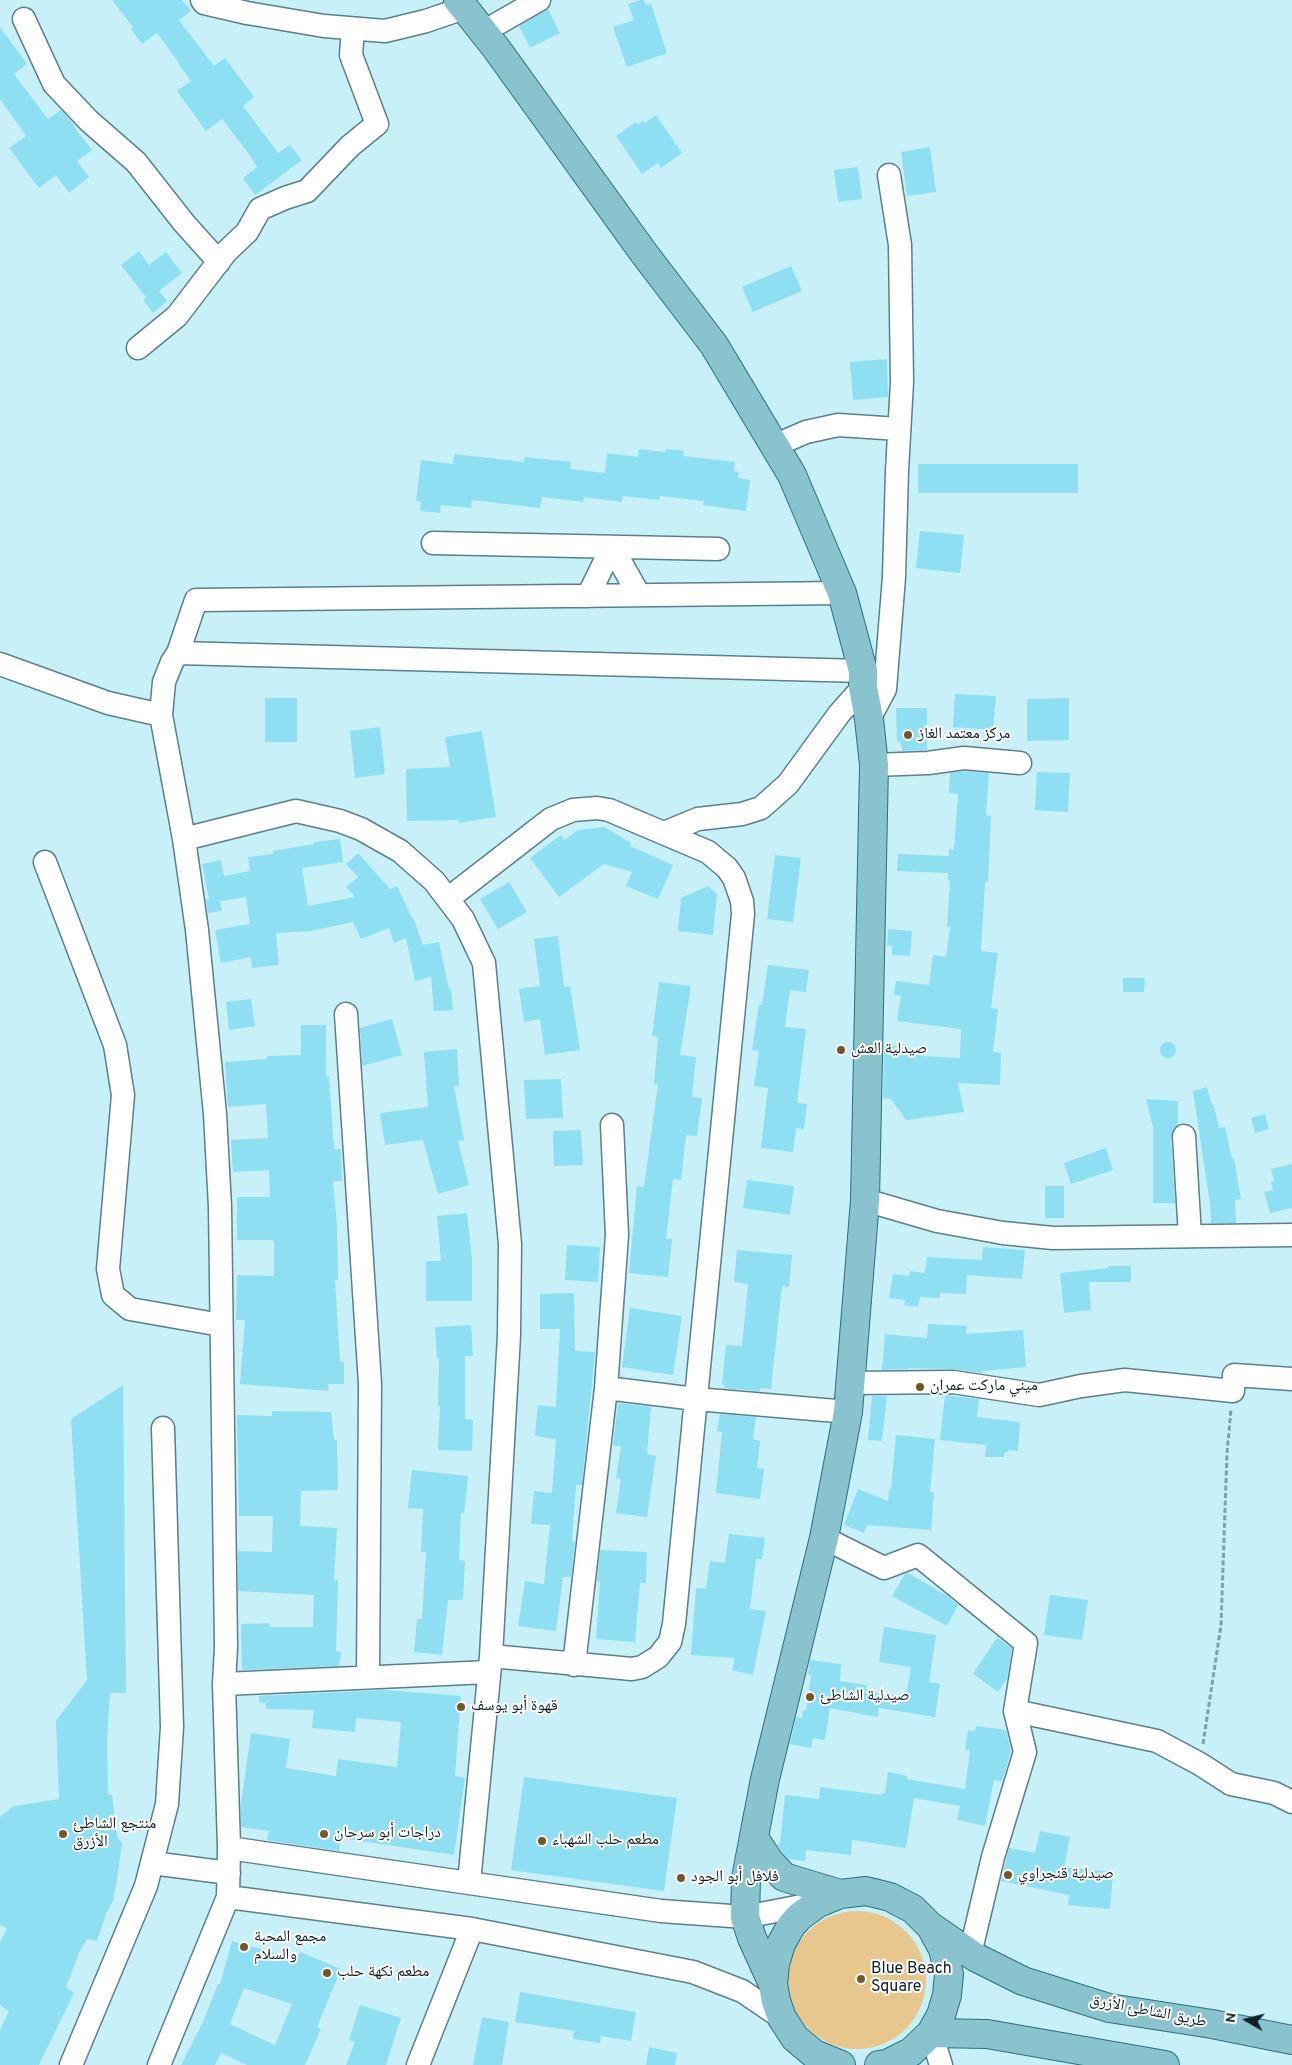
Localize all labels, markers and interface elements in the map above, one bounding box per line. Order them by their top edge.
place label: مركز معتمد الغاز [918,725,1010,745]
marker: مركز معتمد الغاز [902,729,914,741]
place label: صيدلية العش [851,1040,927,1060]
marker: صيدلية العش [835,1044,847,1056]
place label: ميني ماركت عمران [930,1377,1038,1397]
marker: ميني ماركت عمران [914,1381,926,1393]
place label: صيدلية الشاطئ [820,1687,909,1707]
marker: صيدلية الشاطئ [804,1691,816,1703]
place label: قهوة أبو يوسف [471,1697,558,1717]
marker: قهوة أبو يوسف [455,1701,467,1713]
place label: منتجع الشاطئ الأزرق [73,1815,156,1853]
place label: دراجات أبو سرحان [334,1824,441,1844]
marker: منتجع الشاطئ الأزرق [57,1828,69,1840]
marker: دراجات أبو سرحان [318,1828,330,1840]
place label: مطعم حلب الشهباء [552,1831,659,1851]
marker: مطعم حلب الشهباء [536,1835,548,1847]
place label: صيدلية قنجراوي [1018,1865,1114,1885]
place label: فلافل أبو الجود [691,1868,779,1888]
marker: صيدلية قنجراوي [1002,1869,1014,1881]
marker: فلافل أبو الجود [675,1872,687,1884]
place label: مجمع المحبة والسلام [254,1928,326,1966]
marker: مجمع المحبة والسلام [238,1941,250,1953]
place label: Blue Beach Square [871,1960,952,1998]
place label: مطعم نكهة حلب [337,1963,429,1983]
marker: مطعم نكهة حلب [321,1967,333,1979]
marker: Blue Beach Square [855,1973,867,1985]
street label: طريق الشاطئ الأزرق [1088,1991,1208,2033]
north arrow [1222,1995,1272,2045]
text: N [1223,2012,1241,2024]

